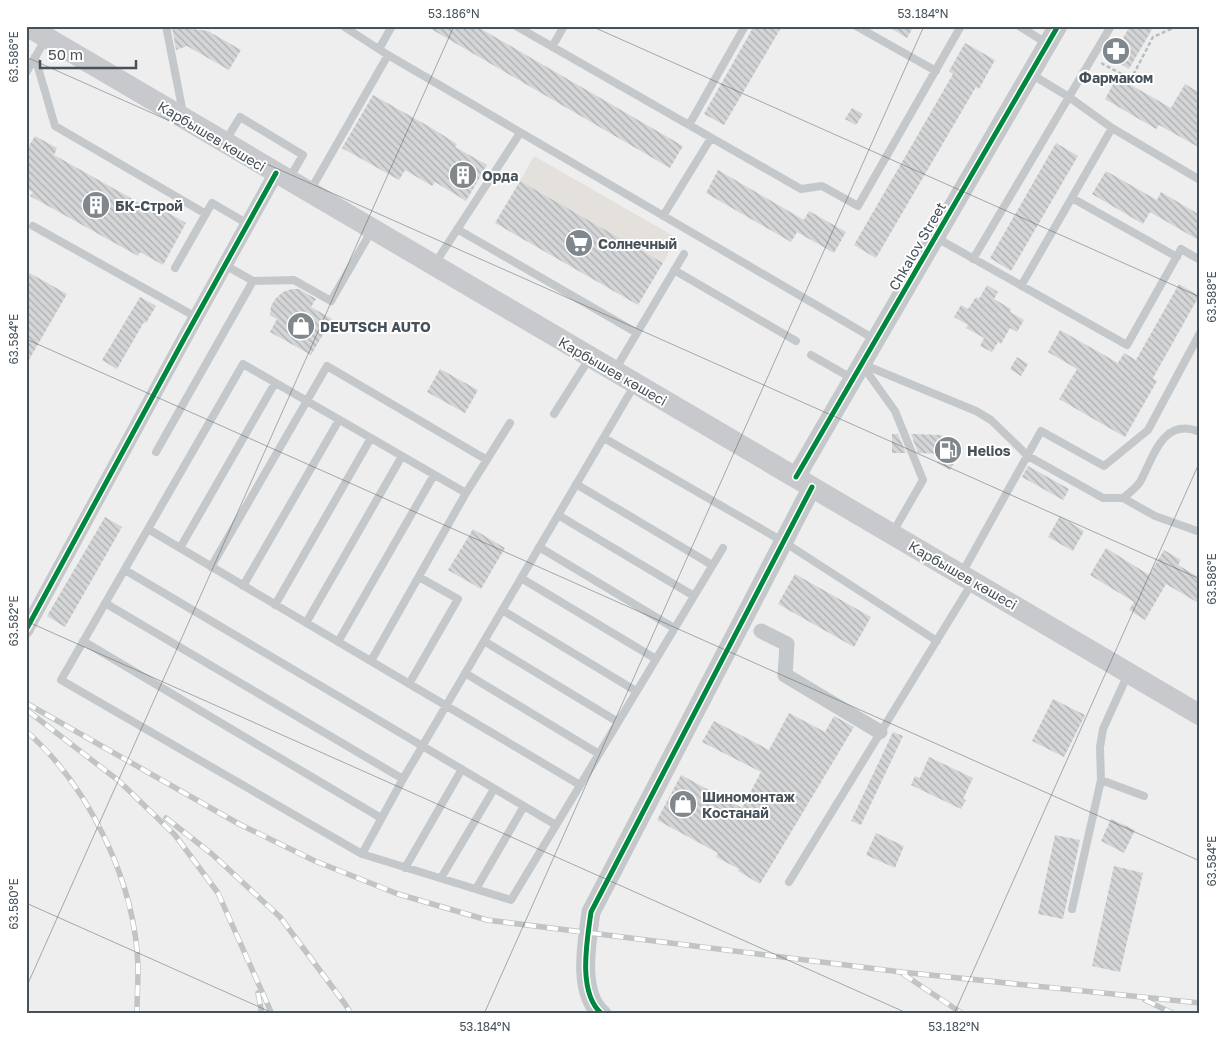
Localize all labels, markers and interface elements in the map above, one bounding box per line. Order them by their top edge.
text: 53.186°N [428,6,480,21]
text: 53.184°N [897,6,949,21]
text: 63.586°E [6,31,21,83]
pharmacy icon: Фармаком [1101,36,1131,66]
scale bar [40,38,136,70]
text: 50 m [48,45,83,63]
place label: Фармаком [1079,69,1153,86]
street label: Карбышев көшесі [155,97,269,175]
building icon: Орда [448,160,478,190]
place label: Орда [482,167,518,184]
building icon: БК-Строй [81,190,111,220]
place label: БК-Строй [115,197,183,214]
street label: Chkalov Street [885,199,949,293]
supermarket icon: Солнечный [564,228,594,258]
place label: Солнечный [598,235,677,252]
text: 63.588°E [1204,271,1219,323]
shop icon: DEUTSCH AUTO [286,311,316,341]
text: 63.584°E [6,314,21,364]
place label: DEUTSCH AUTO [320,318,431,335]
street label: Карбышев көшесі [556,333,670,409]
fuel station icon: Helios [933,435,963,465]
place label: Helios [967,442,1011,459]
street label: Карбышев көшесі [906,537,1020,613]
text: 63.586°E [1204,553,1219,605]
text: 63.582°E [6,595,21,647]
place label: Шиномонтаж Костанай [702,788,796,821]
shop icon: Шиномонтаж Костанай [668,789,698,819]
text: 63.584°E [1204,836,1219,886]
text: 63.580°E [6,878,21,930]
text: 53.184°N [459,1019,511,1034]
text: 53.182°N [928,1019,980,1034]

